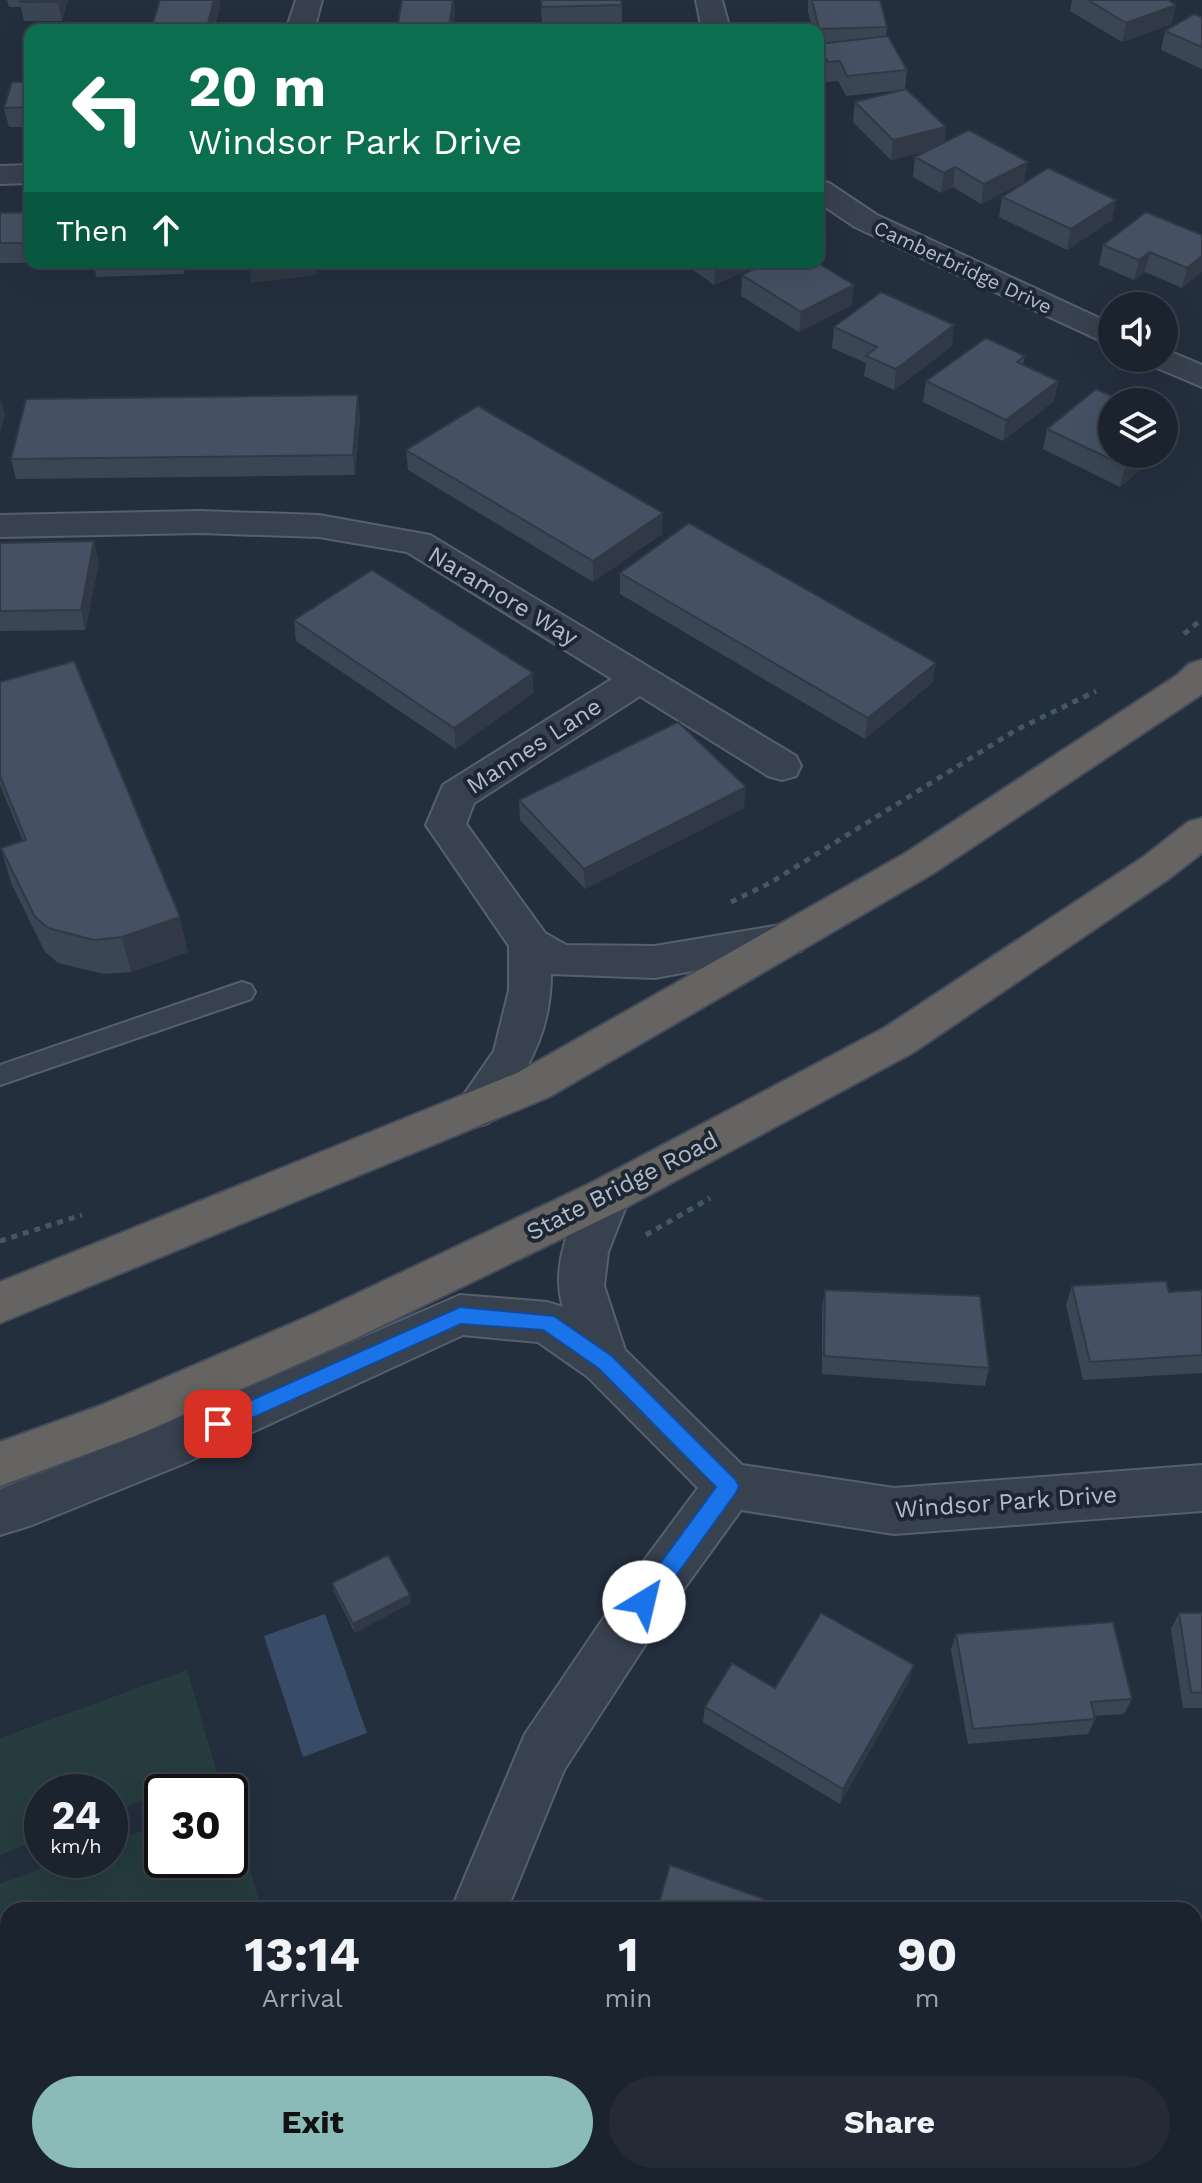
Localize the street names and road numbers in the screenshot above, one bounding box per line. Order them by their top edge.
street label: Camberbridge Drive [870,215,1056,319]
street label: Naramore Way [423,540,583,652]
street label: Mannes Lane [461,692,607,800]
street label: State Bridge Road [522,1126,722,1246]
street label: Windsor Park Drive [894,1480,1118,1524]

